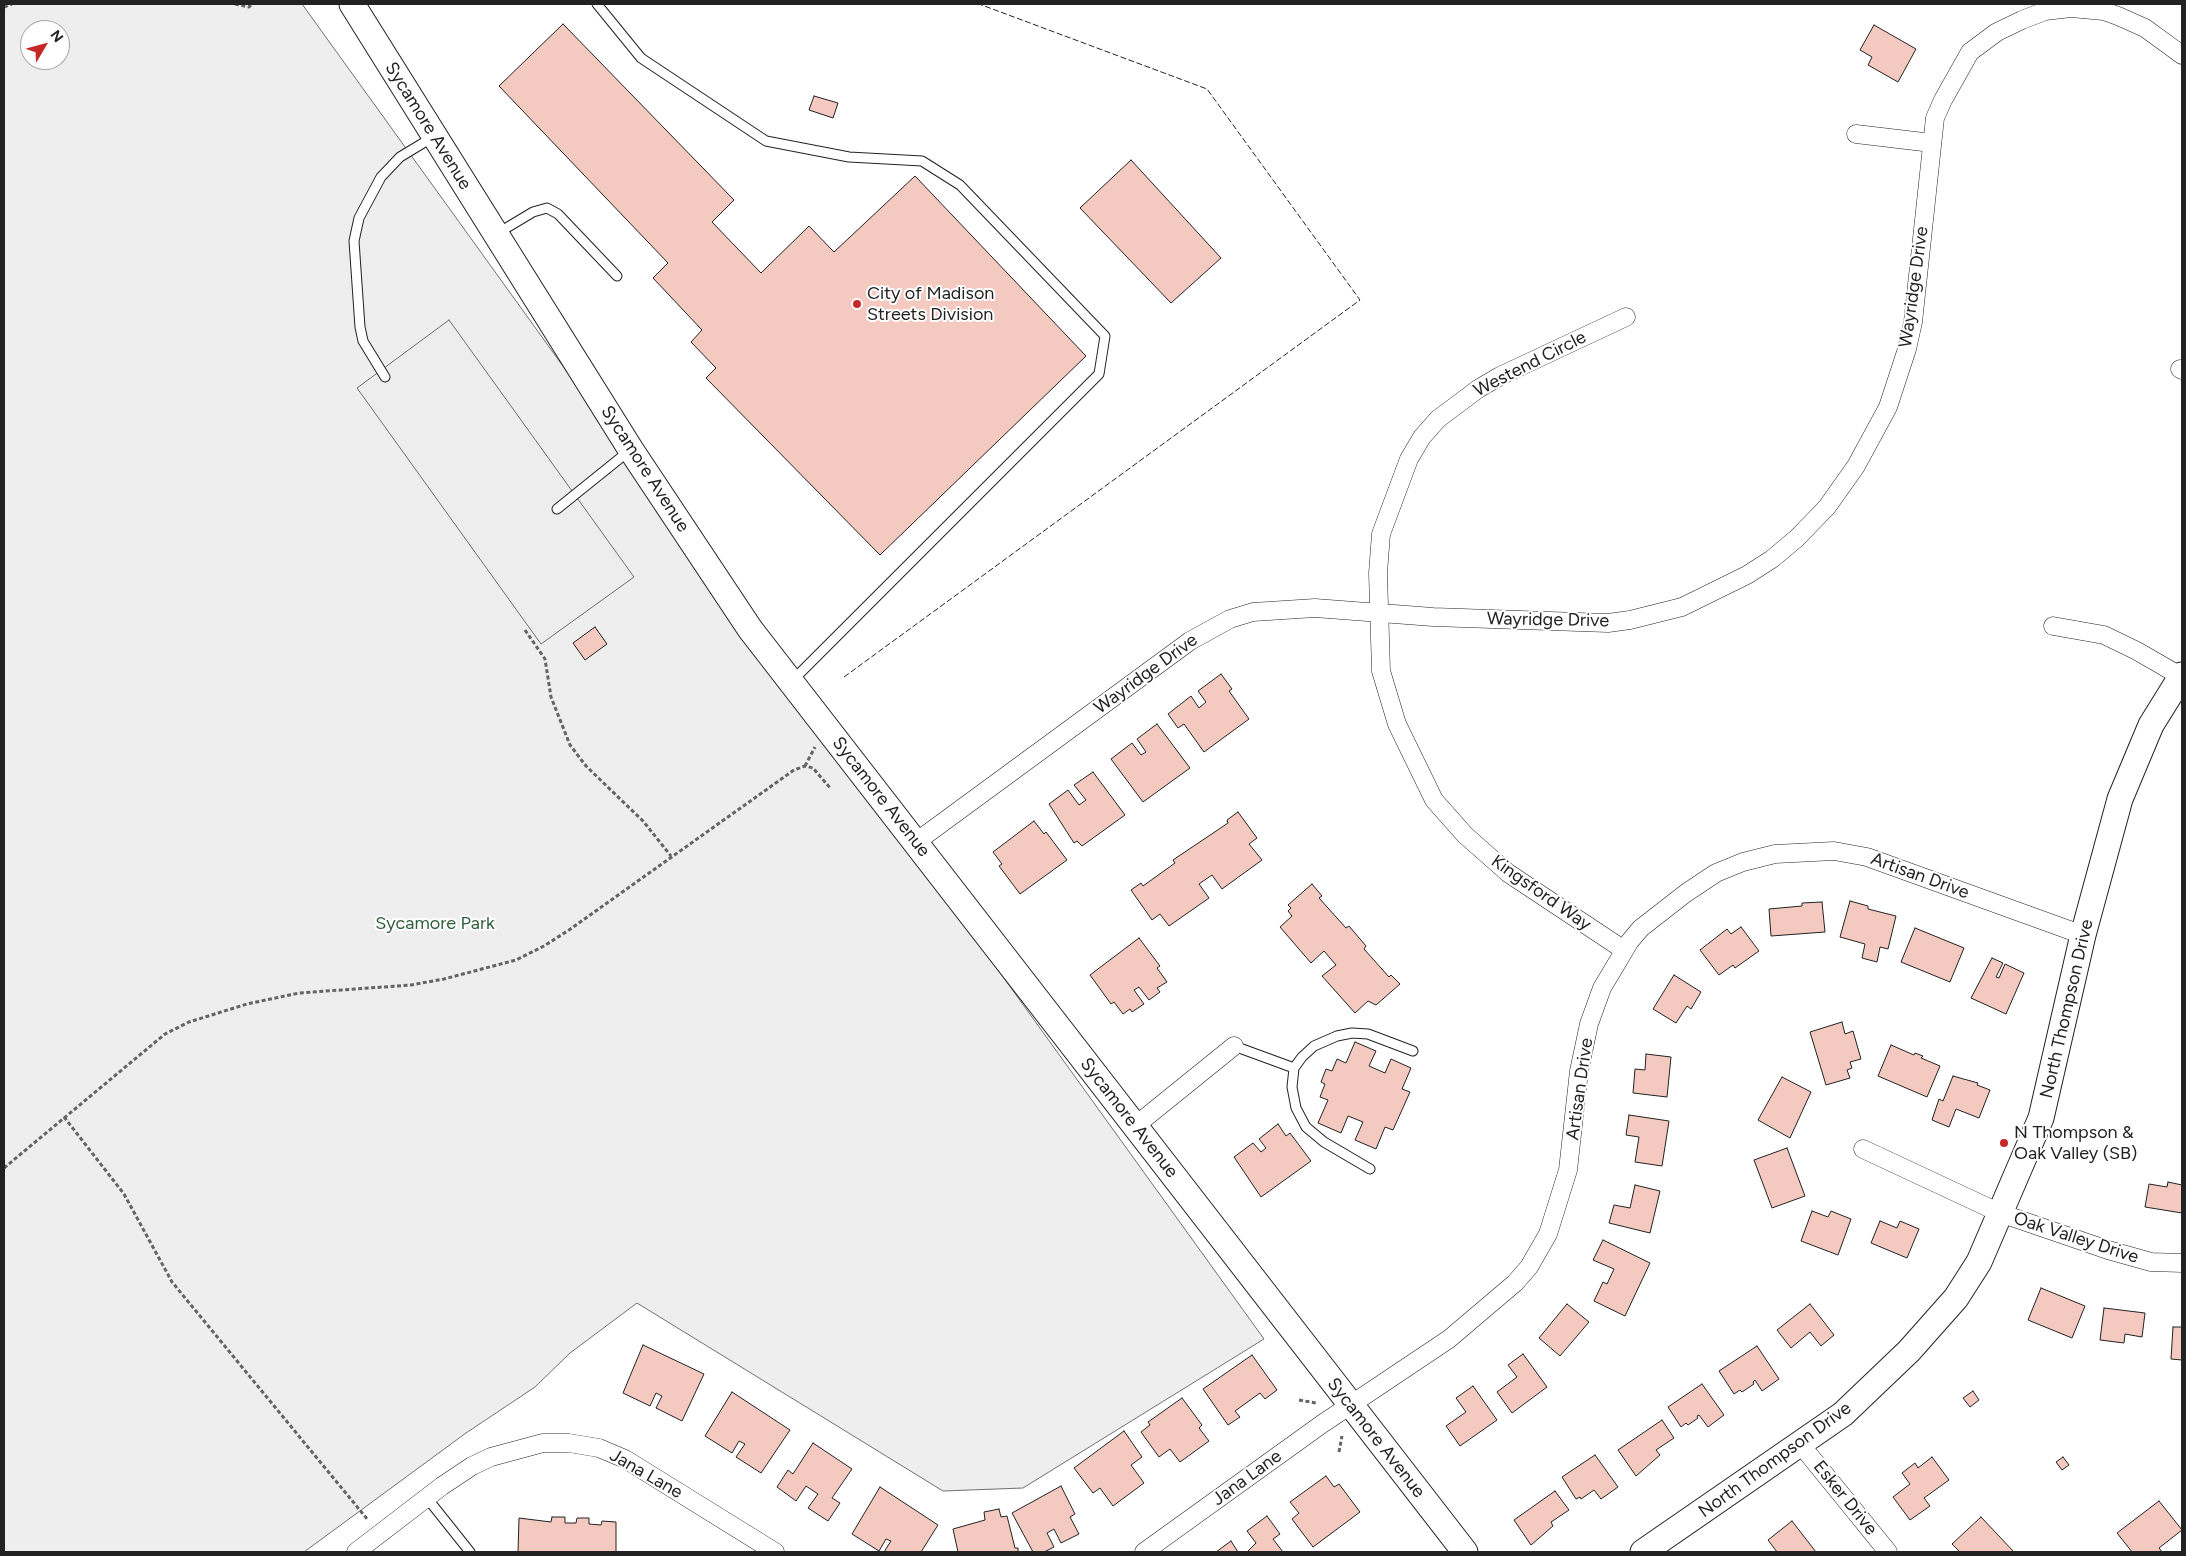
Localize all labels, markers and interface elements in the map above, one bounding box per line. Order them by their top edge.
north arrow [20,20,70,70]
text: N [47,27,67,46]
street label: Sycamore Avenue [380,58,476,194]
street label: Wayridge Drive [1895,225,1933,349]
place label: City of Madison Streets Division [867,283,994,326]
marker: City of Madison Streets Division [851,298,863,310]
street label: Westend Circle [1470,326,1590,402]
street label: Sycamore Avenue [596,402,694,536]
street label: Wayridge Drive [1487,608,1609,632]
street label: Wayridge Drive [1090,629,1202,719]
street label: Sycamore Avenue [827,733,935,861]
street label: Artisan Drive [1868,848,1972,904]
street label: Kingsford Way [1487,851,1595,935]
park label: Sycamore Park [375,913,495,935]
street label: North Thompson Drive [2036,917,2098,1101]
street label: Artisan Drive [1562,1037,1598,1141]
street label: Sycamore Avenue [1075,1054,1183,1182]
place label: N Thompson & Oak Valley (SB) [2014,1122,2137,1164]
marker: N Thompson & Oak Valley (SB) [1998,1137,2010,1149]
street label: Oak Valley Drive [2011,1208,2141,1268]
street label: Sycamore Avenue [1322,1374,1430,1502]
street label: North Thompson Drive [1695,1397,1855,1523]
street label: Jana Lane [606,1445,686,1503]
street label: Jana Lane [1208,1446,1286,1510]
street label: Esker Drive [1808,1456,1882,1540]

